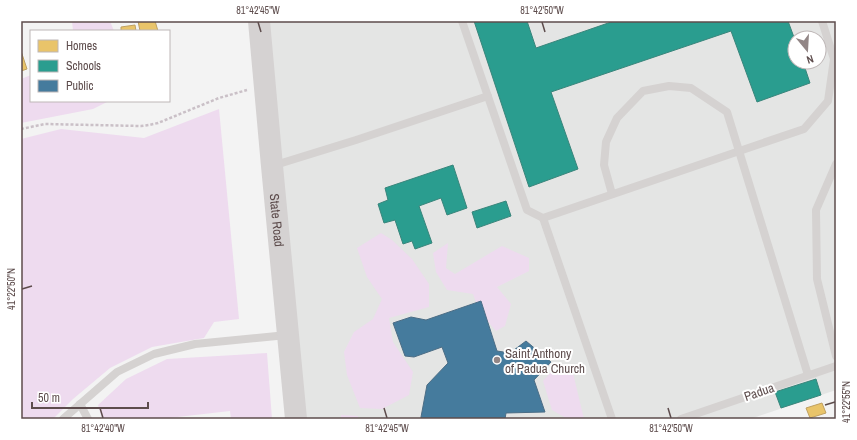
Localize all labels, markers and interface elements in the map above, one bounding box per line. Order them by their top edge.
text: 81°42'45"W [236,4,280,17]
text: 81°42'50"W [520,4,564,17]
legend [30,30,170,102]
north arrow [787,30,827,70]
text: Homes [66,38,97,54]
text: N [805,52,815,67]
text: Schools [66,58,101,74]
text: Public [66,78,93,94]
street label: State Road [266,193,288,248]
text: 41°22'50"N [5,268,18,310]
place label: Saint Anthony of Padua Church [505,345,585,377]
marker: Saint Anthony of Padua Church [492,355,502,365]
street label: Padua [742,379,776,405]
text: 41°22'55"N [840,381,853,423]
scale bar [32,384,148,410]
text: 50 m [38,390,60,406]
text: 81°42'40"W [81,422,125,435]
text: 81°42'45"W [365,422,409,435]
text: 81°42'50"W [649,422,693,435]

